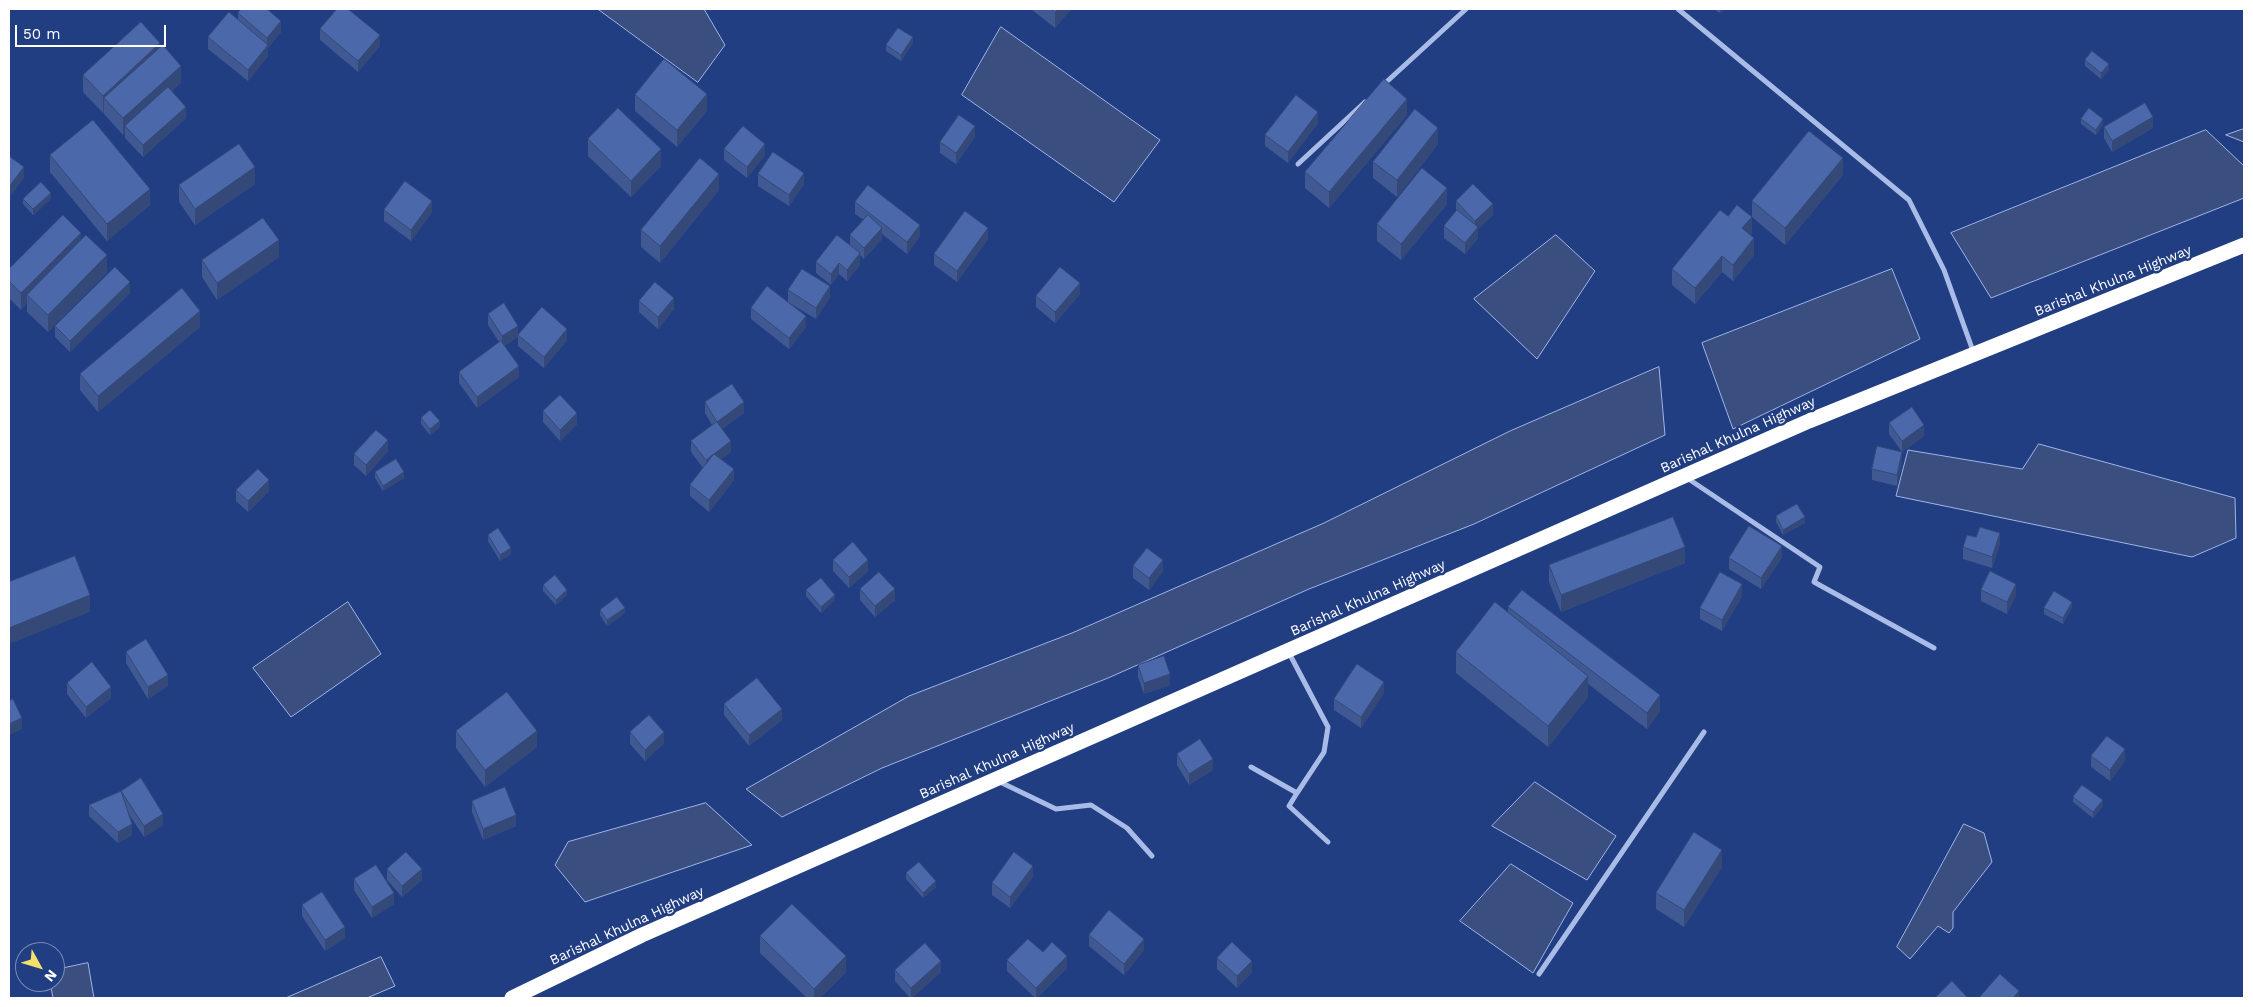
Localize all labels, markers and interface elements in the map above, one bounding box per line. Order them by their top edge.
scale bar [18,15,169,47]
text: 50 m [23,25,60,43]
street label: Barishal Khulna Highway [2032,242,2194,320]
street label: Barishal Khulna Highway [1658,393,1818,477]
street label: Barishal Khulna Highway [1288,556,1448,640]
street label: Barishal Khulna Highway [917,719,1077,803]
street label: Barishal Khulna Highway [547,883,707,969]
north arrow [15,942,65,992]
text: N [41,967,60,985]

